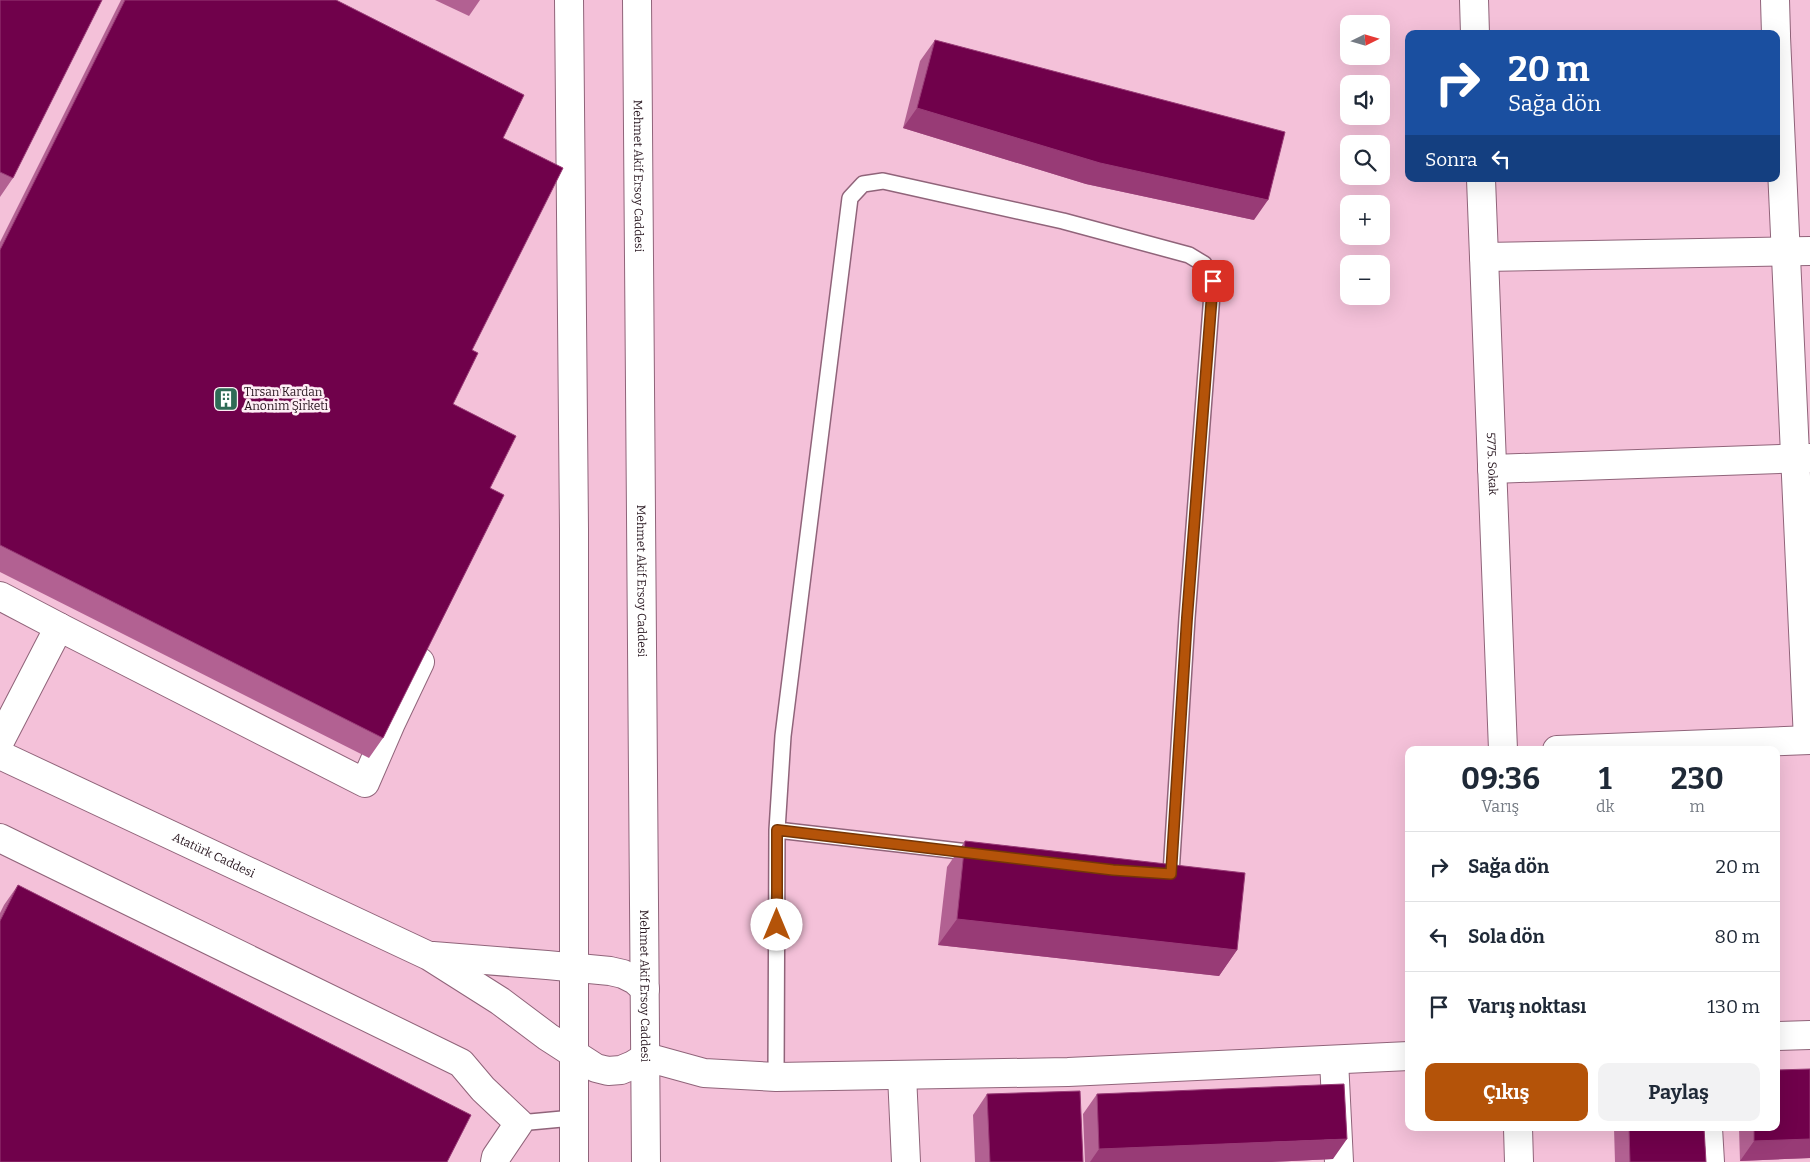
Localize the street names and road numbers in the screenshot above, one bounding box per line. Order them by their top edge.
street label: Mehmet Akif Ersoy Caddesi [631,100,646,253]
street label: 5775. Sokak [1484,432,1500,496]
street label: Mehmet Akif Ersoy Caddesi [634,505,649,658]
street label: Atatürk Caddesi [170,830,257,881]
street label: Mehmet Akif Ersoy Caddesi [637,910,652,1063]

